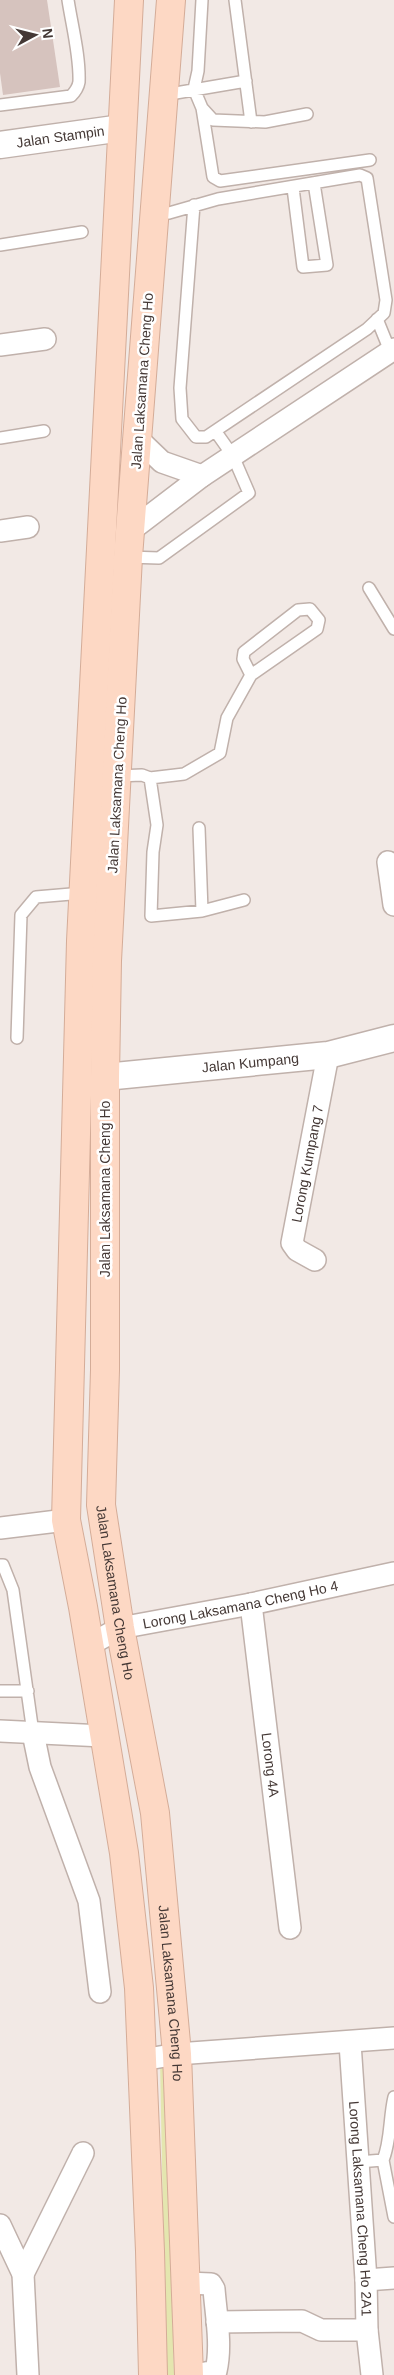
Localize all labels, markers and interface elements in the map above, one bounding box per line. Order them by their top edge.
north arrow [10,10,60,60]
text: N [39,27,56,39]
street label: Jalan Stampin [15,123,106,151]
street label: Jalan Laksamana Cheng Ho [128,292,156,470]
street label: Jalan Laksamana Cheng Ho [104,696,130,874]
street label: Jalan Kumpang [201,1050,300,1075]
street label: Jalan Laksamana Cheng Ho [97,1100,113,1277]
street label: Lorong Kumpang 7 [288,1103,326,1224]
street label: Jalan Laksamana Cheng Ho [93,1504,138,1681]
street label: Lorong Laksamana Cheng Ho 4 [141,1577,340,1632]
street label: Lorong 4A [259,1732,282,1799]
street label: Jalan Laksamana Cheng Ho [155,1904,186,2082]
street label: Lorong Laksamana Cheng Ho 2A1 [346,2100,375,2317]

